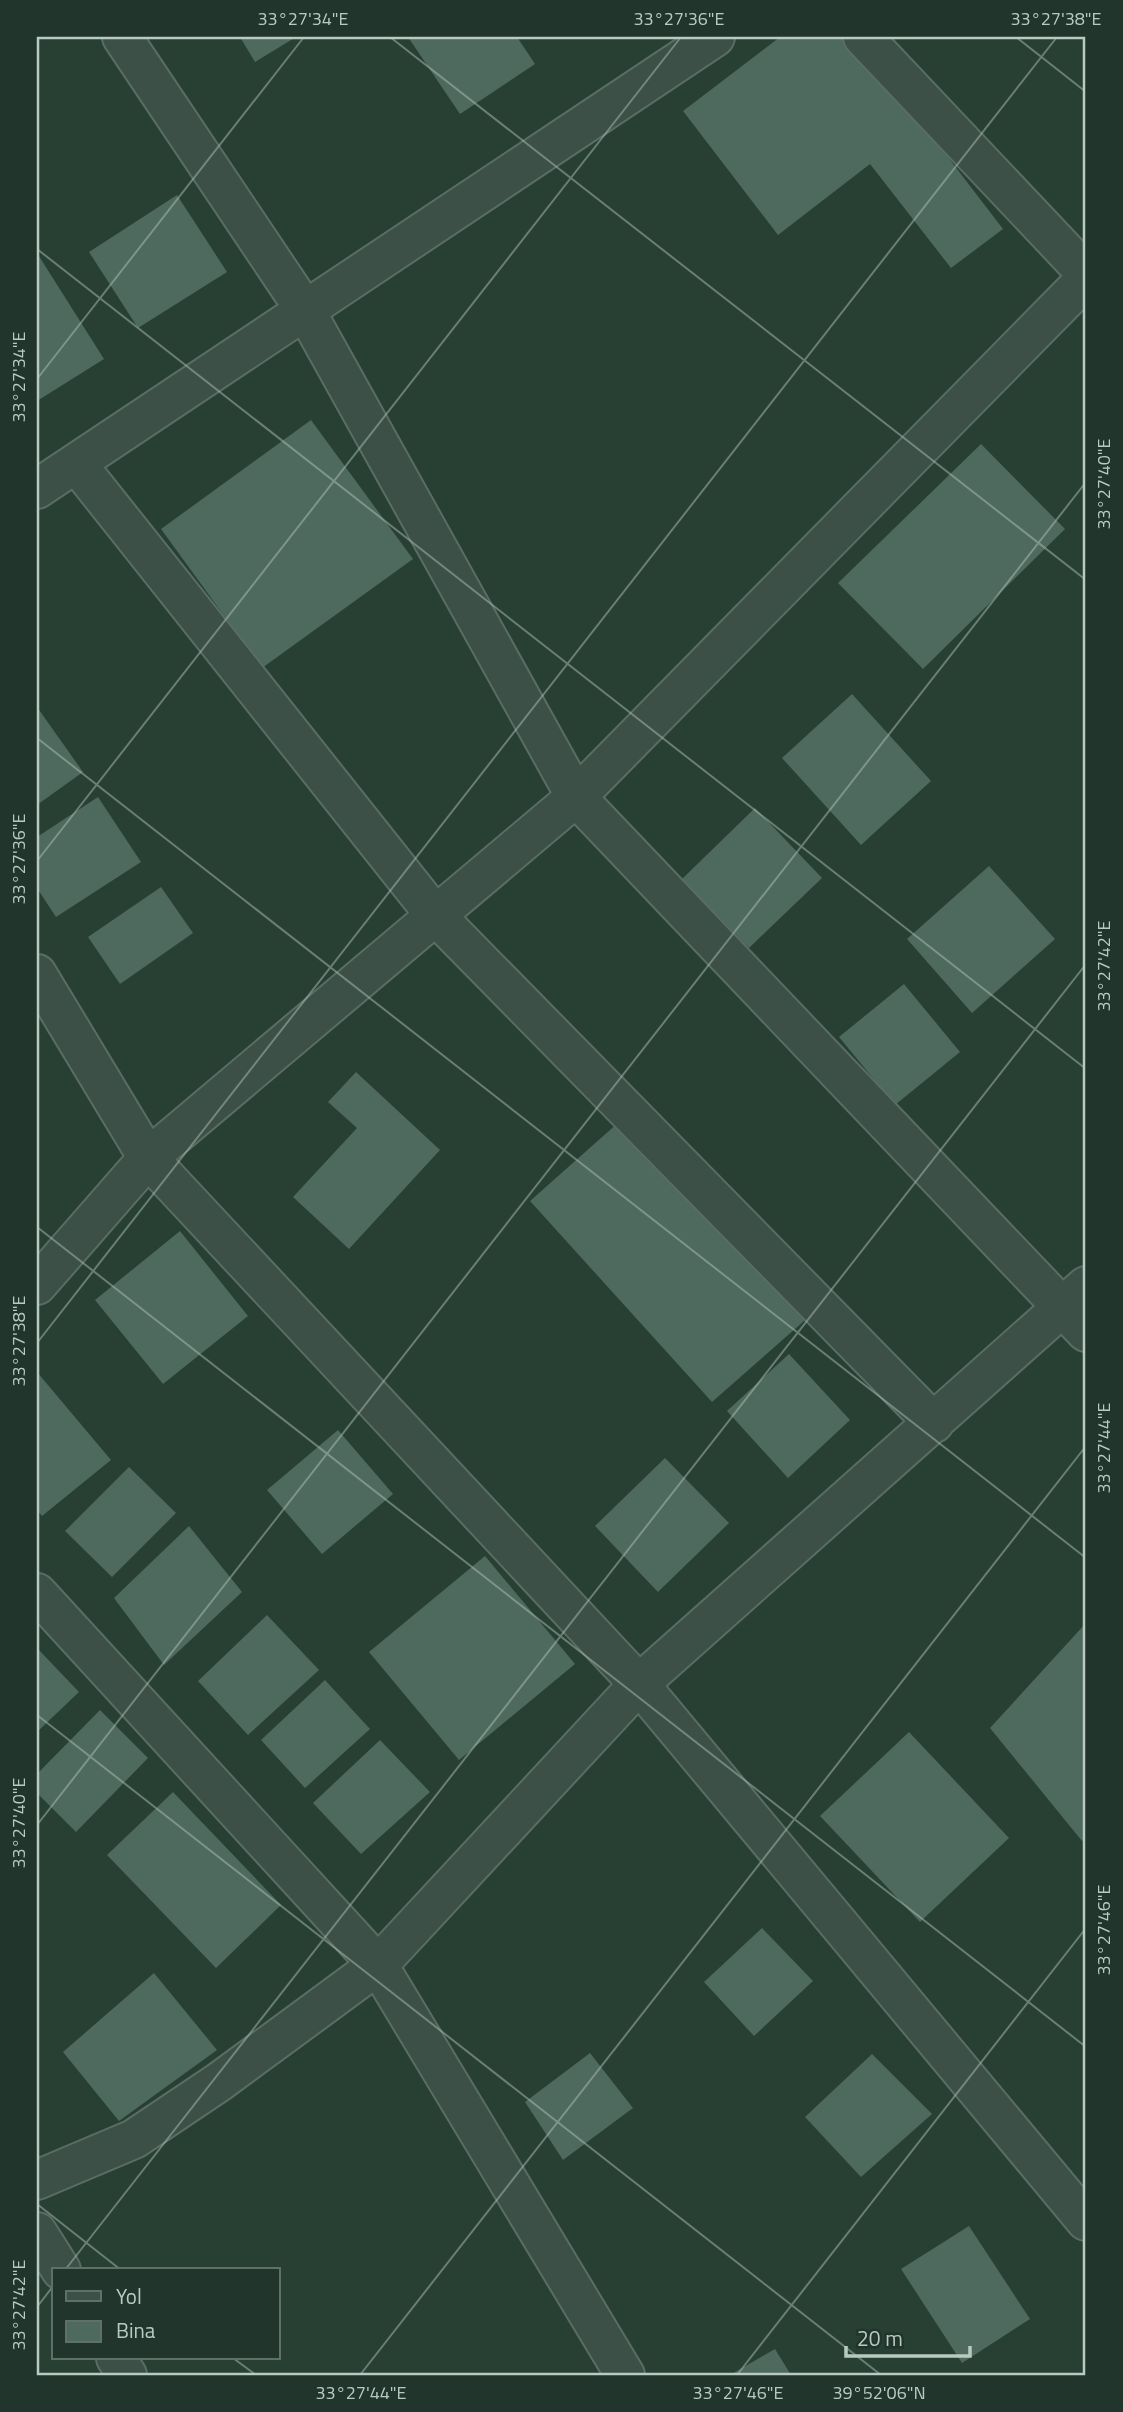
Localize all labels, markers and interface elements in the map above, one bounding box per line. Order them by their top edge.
text: 33°27'34"E [258,5,349,32]
text: 33°27'36"E [634,5,725,32]
text: 33°27'38"E [1011,5,1102,32]
text: 33°27'34"E [5,331,32,422]
text: 33°27'40"E [1090,438,1117,529]
text: 33°27'36"E [5,813,32,904]
text: 33°27'42"E [1090,920,1117,1011]
text: 33°27'38"E [5,1295,32,1386]
text: 33°27'44"E [1090,1402,1117,1493]
text: 33°27'40"E [5,1777,32,1868]
text: 33°27'46"E [1090,1884,1117,1975]
text: 33°27'42"E [5,2259,32,2350]
legend [52,2268,280,2360]
text: Yol [116,2280,142,2312]
text: Bina [116,2314,156,2346]
scale bar [846,2314,971,2358]
text: 20 m [857,2322,903,2354]
text: 33°27'44"E [316,2379,407,2406]
text: 33°27'46"E [693,2379,784,2406]
text: 39°52'06"N [832,2379,926,2406]

